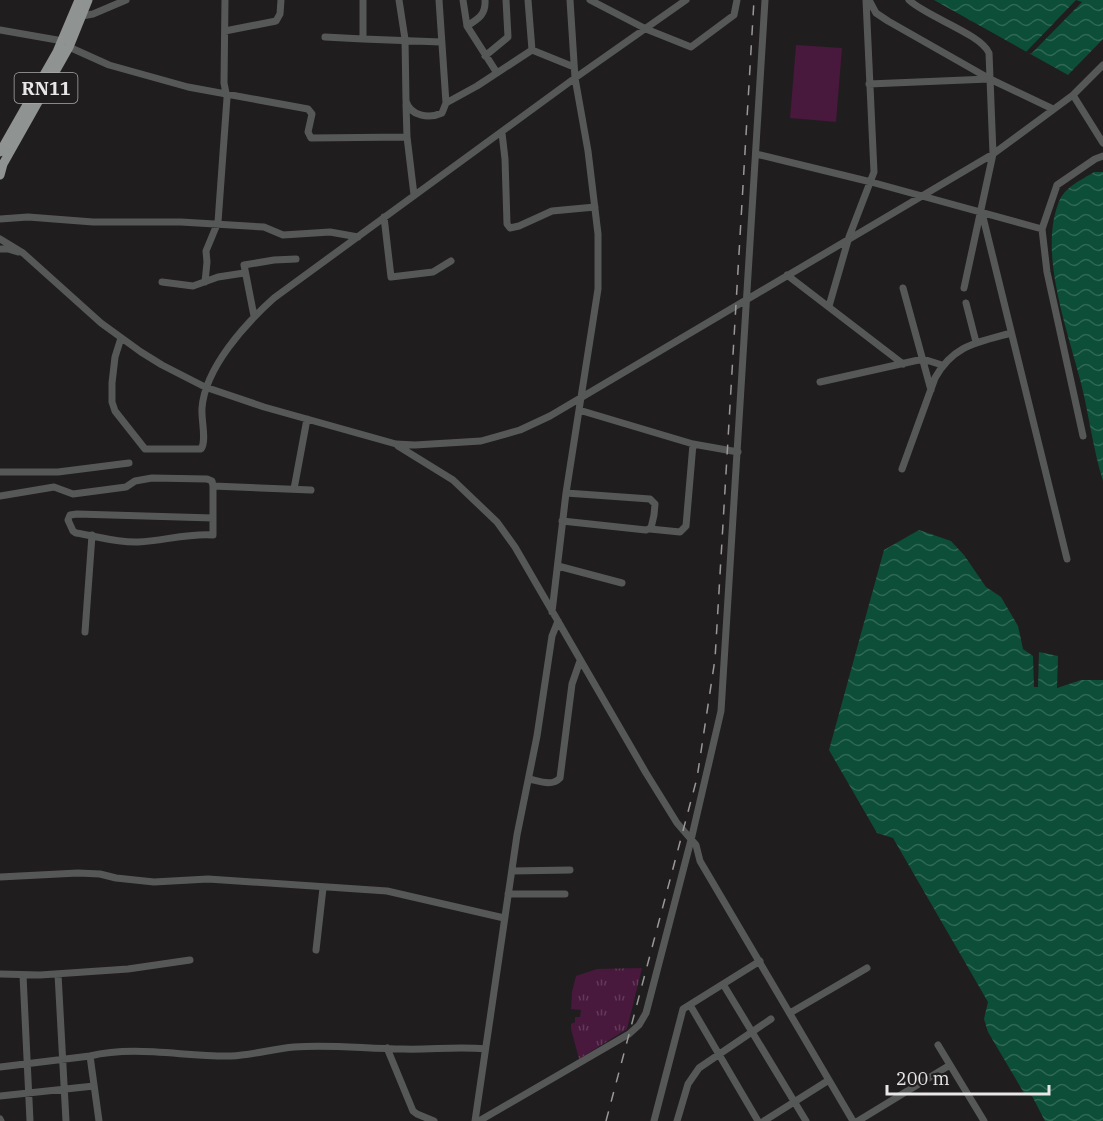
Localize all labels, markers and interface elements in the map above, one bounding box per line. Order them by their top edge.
road number: RN11 [15,73,78,103]
scale bar [887,1058,1049,1096]
text: 200 m [896,1067,950,1090]

